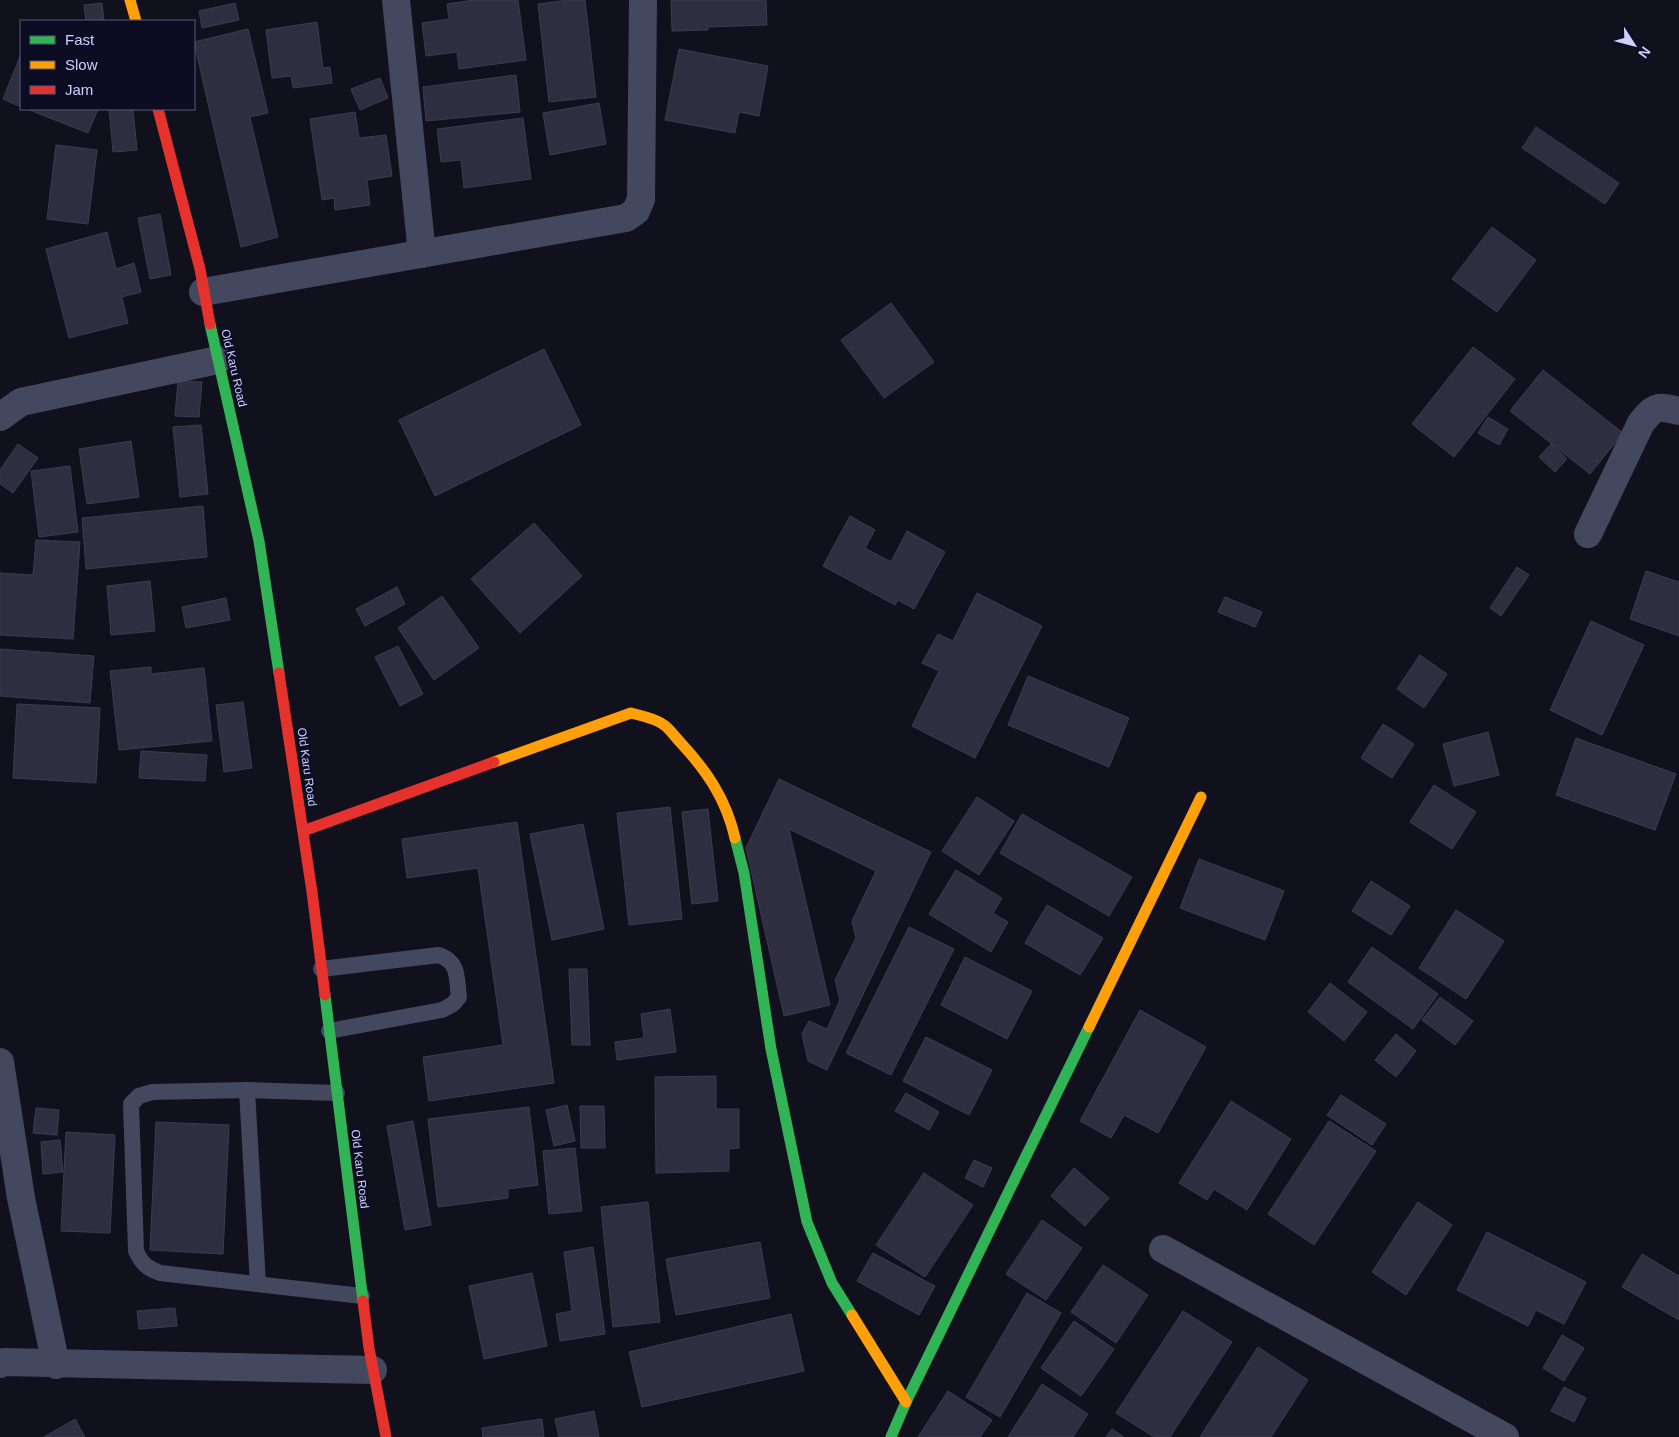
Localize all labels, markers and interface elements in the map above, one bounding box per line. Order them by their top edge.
legend [20,20,195,110]
north arrow [1609,20,1659,70]
text: Fast [65,31,95,48]
text: N [1635,44,1654,61]
text: Slow [65,56,98,73]
text: Jam [65,81,93,98]
street label: Old Karu Road [218,328,250,408]
street label: Old Karu Road [295,727,319,807]
street label: Old Karu Road [348,1129,372,1209]

